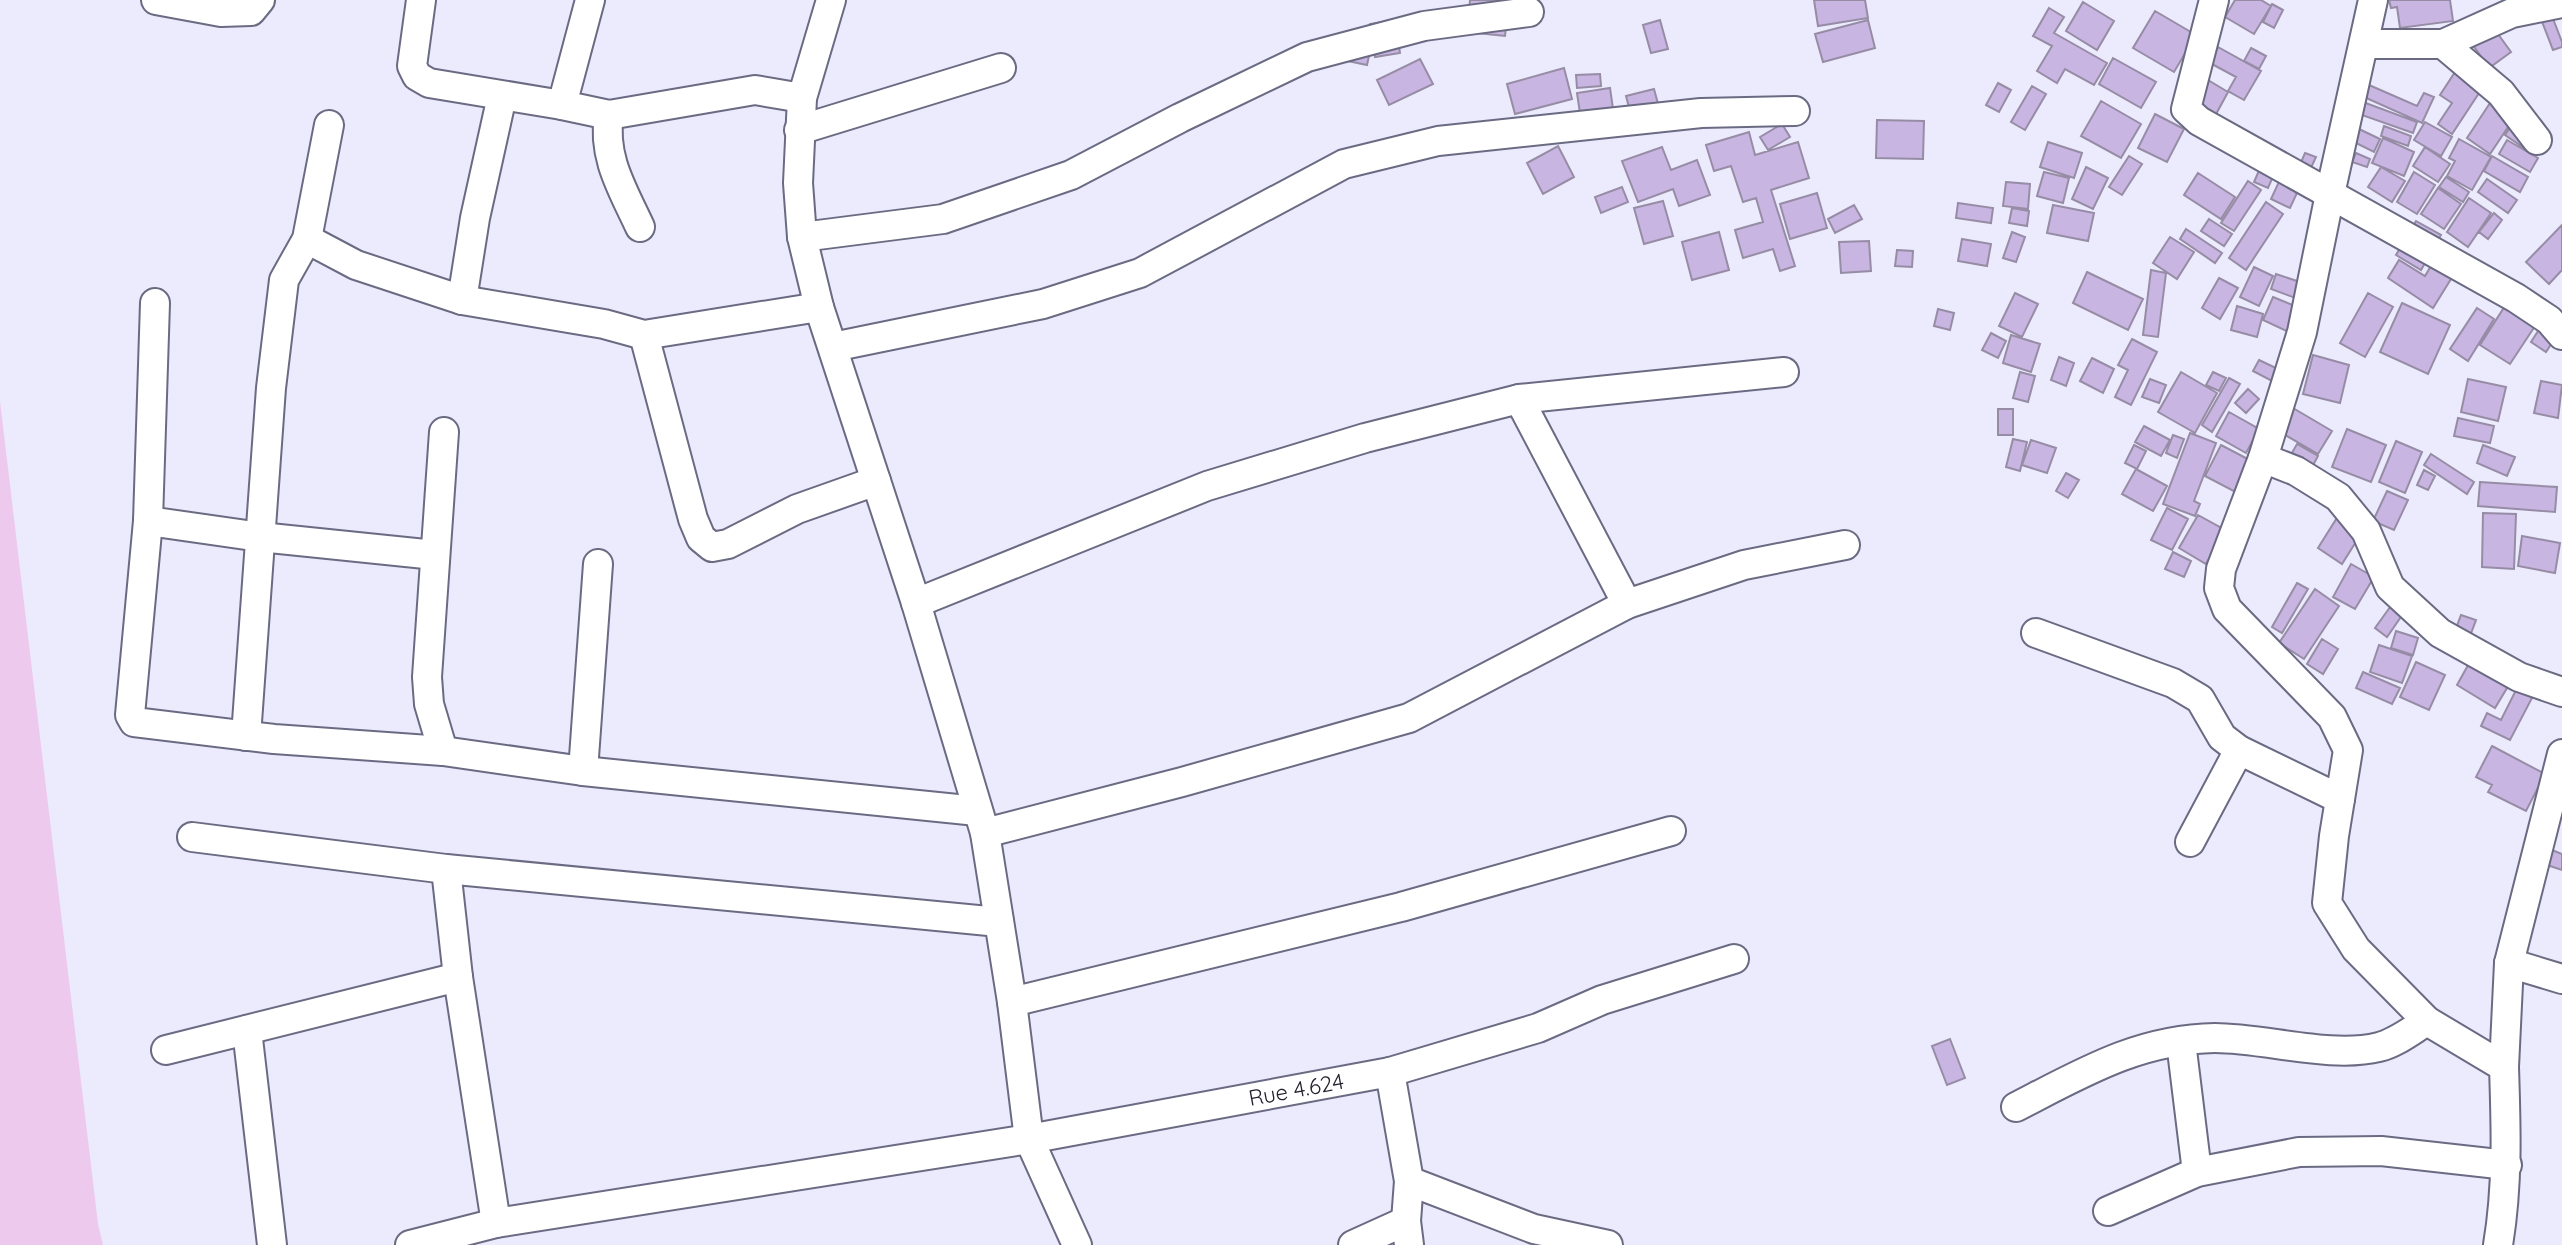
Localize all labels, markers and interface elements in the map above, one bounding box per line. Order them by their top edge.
street label: Rue 4.624 [1246,1067,1346,1112]

